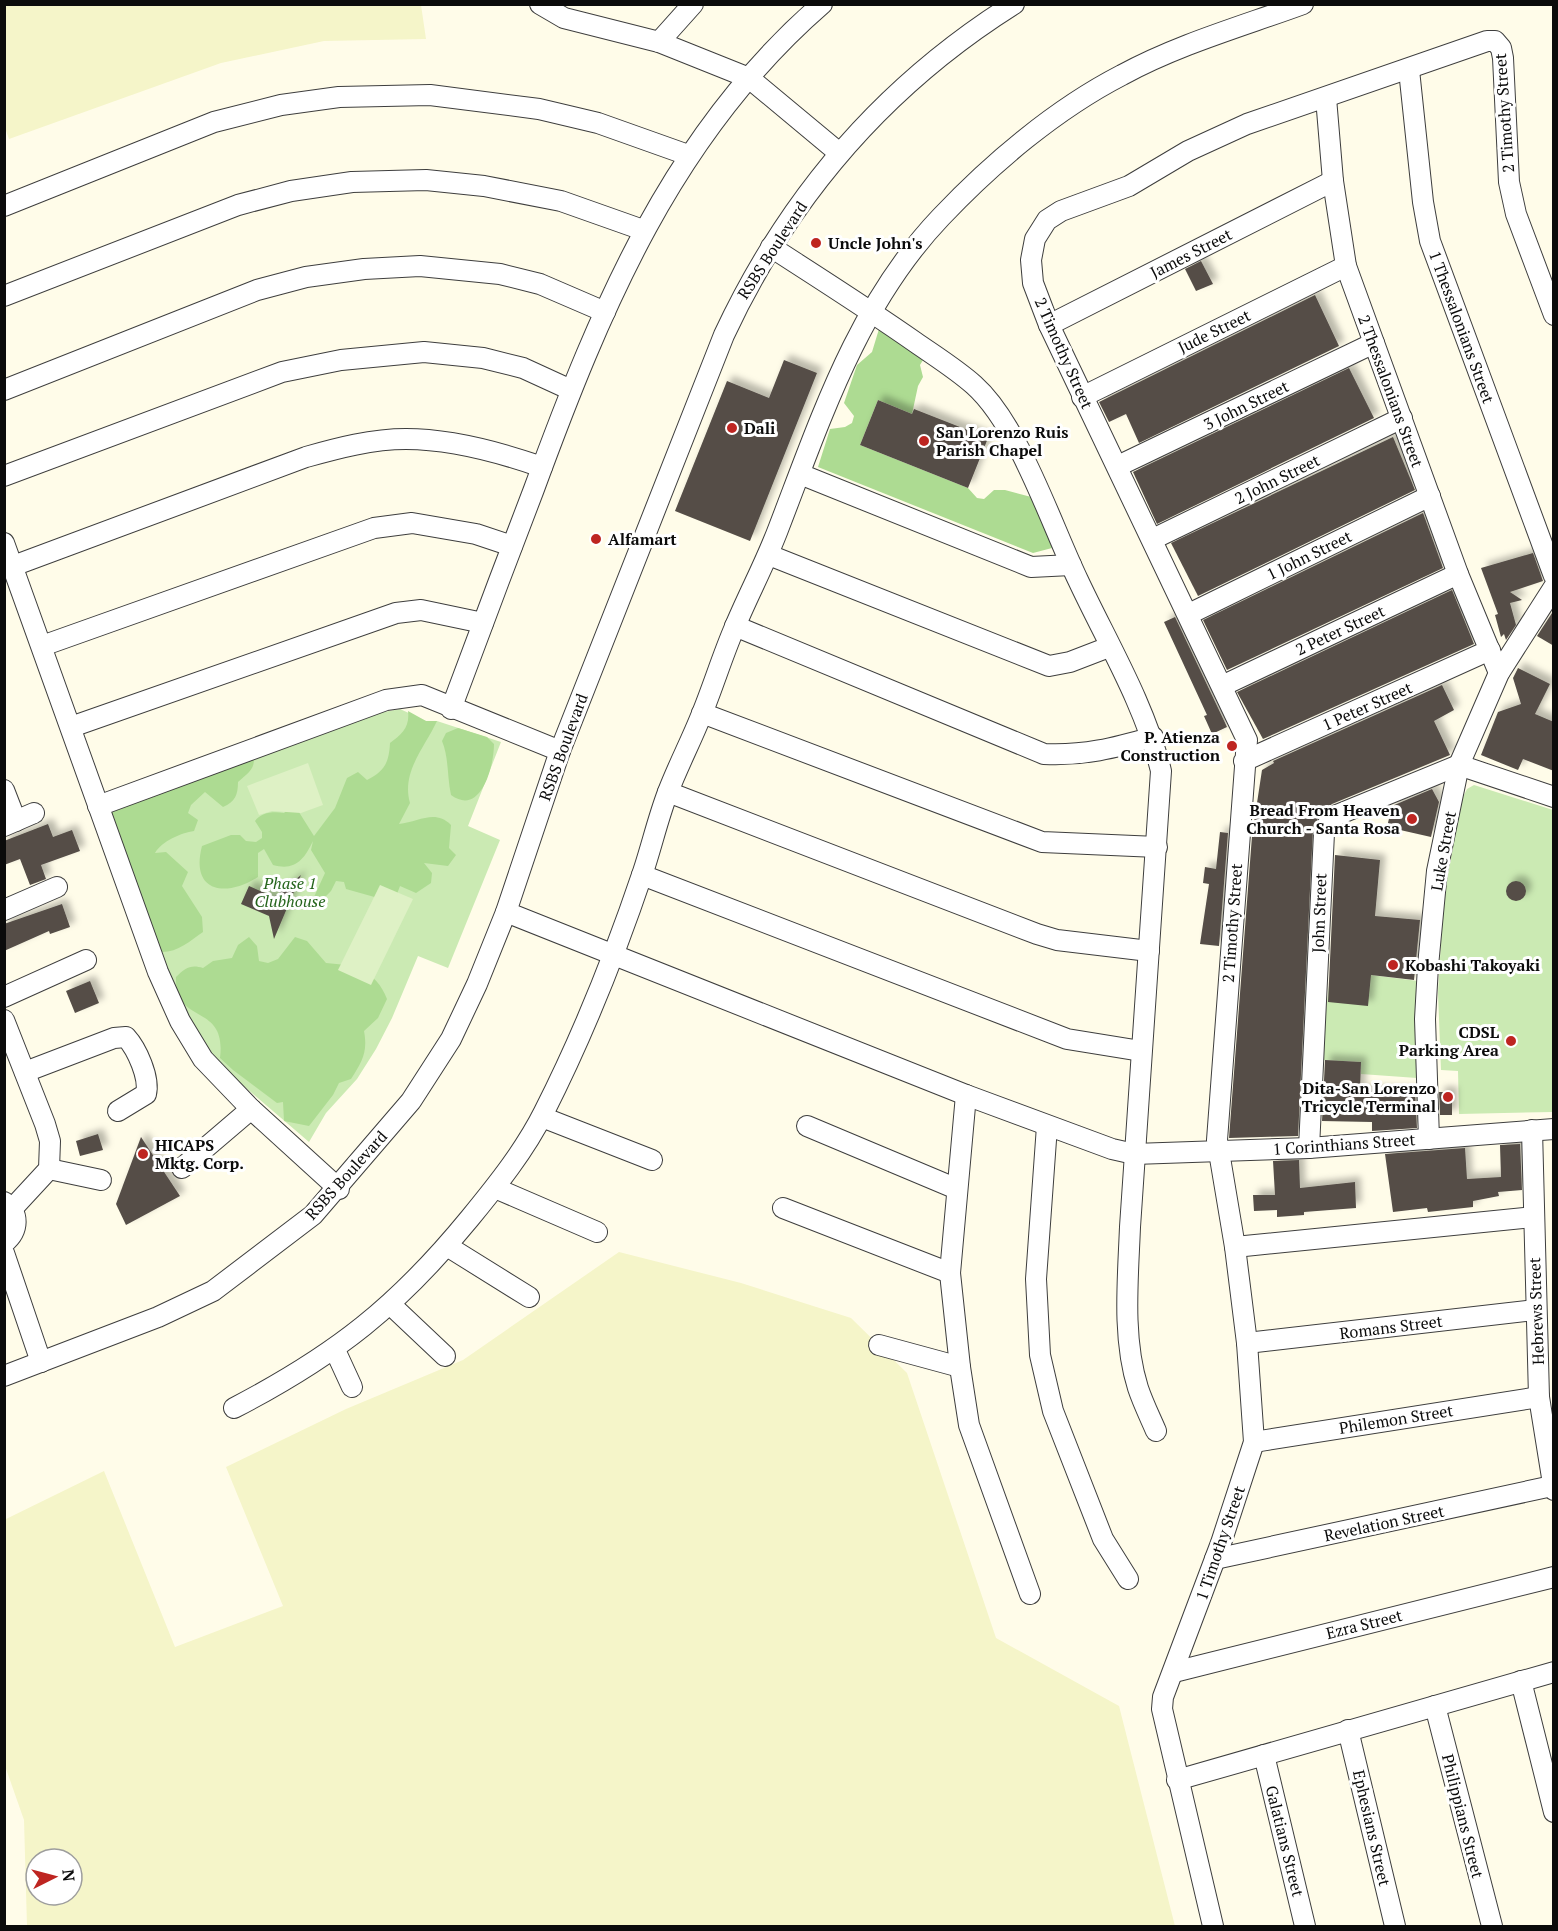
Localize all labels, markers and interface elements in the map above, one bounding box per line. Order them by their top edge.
street label: 2 Timothy Street [1489,53,1519,173]
street label: RSBS Boulevard [732,197,812,303]
street label: James Street [1146,223,1236,283]
place label: Uncle John's [828,232,922,254]
marker: Uncle John's [809,236,823,250]
street label: 1 Thessalonians Street [1424,248,1500,406]
street label: 2 Timothy Street [1030,294,1098,412]
street label: Jude Street [1174,304,1254,358]
street label: 2 Thessalonians Street [1353,312,1429,470]
street label: 3 John Street [1200,375,1292,435]
place label: Dali [744,417,775,439]
marker: Dali [725,421,739,435]
place label: San Lorenzo Ruis Parish Chapel [936,421,1069,461]
marker: San Lorenzo Ruis Parish Chapel [917,434,931,448]
street label: 2 John Street [1231,449,1323,509]
street label: 1 John Street [1263,525,1355,585]
place label: Alfamart [608,528,677,550]
marker: Alfamart [589,532,603,546]
street label: 2 Peter Street [1292,600,1388,660]
street label: 1 Peter Street [1319,676,1415,736]
street label: RSBS Boulevard [533,690,593,804]
place label: P. Atienza Construction [1121,726,1221,766]
marker: P. Atienza Construction [1225,739,1239,753]
place label: Bread From Heaven Church - Santa Rosa [1246,799,1401,839]
street label: Luke Street [1425,809,1461,893]
marker: Bread From Heaven Church - Santa Rosa [1405,812,1419,826]
street label: 2 Timothy Street [1217,863,1247,983]
park label: Phase 1 Clubhouse [254,872,326,912]
street label: John Street [1307,873,1331,953]
place label: Kobashi Takoyaki [1405,954,1540,976]
marker: Kobashi Takoyaki [1386,958,1400,972]
place label: CDSL Parking Area [1399,1021,1500,1061]
marker: CDSL Parking Area [1504,1034,1518,1048]
place label: Dita-San Lorenzo Tricycle Terminal [1302,1077,1436,1117]
marker: Dita-San Lorenzo Tricycle Terminal [1441,1090,1455,1104]
street label: RSBS Boulevard [300,1126,392,1224]
street label: 1 Corinthians Street [1272,1128,1416,1160]
place label: HICAPS Mktg. Corp. [155,1134,244,1174]
marker: HICAPS Mktg. Corp. [136,1147,150,1161]
street label: Hebrews Street [1523,1257,1549,1365]
street label: Romans Street [1338,1310,1444,1344]
street label: Philemon Street [1337,1399,1455,1439]
street label: 1 Timothy Street [1190,1483,1250,1603]
street label: Revelation Street [1322,1500,1446,1546]
street label: Ezra Street [1324,1604,1405,1644]
street label: Philippians Street [1437,1752,1489,1881]
street label: Ephesians Street [1348,1768,1396,1888]
street label: Galatians Street [1261,1783,1309,1899]
north arrow [24,1847,84,1907]
text: N [57,1868,80,1883]

